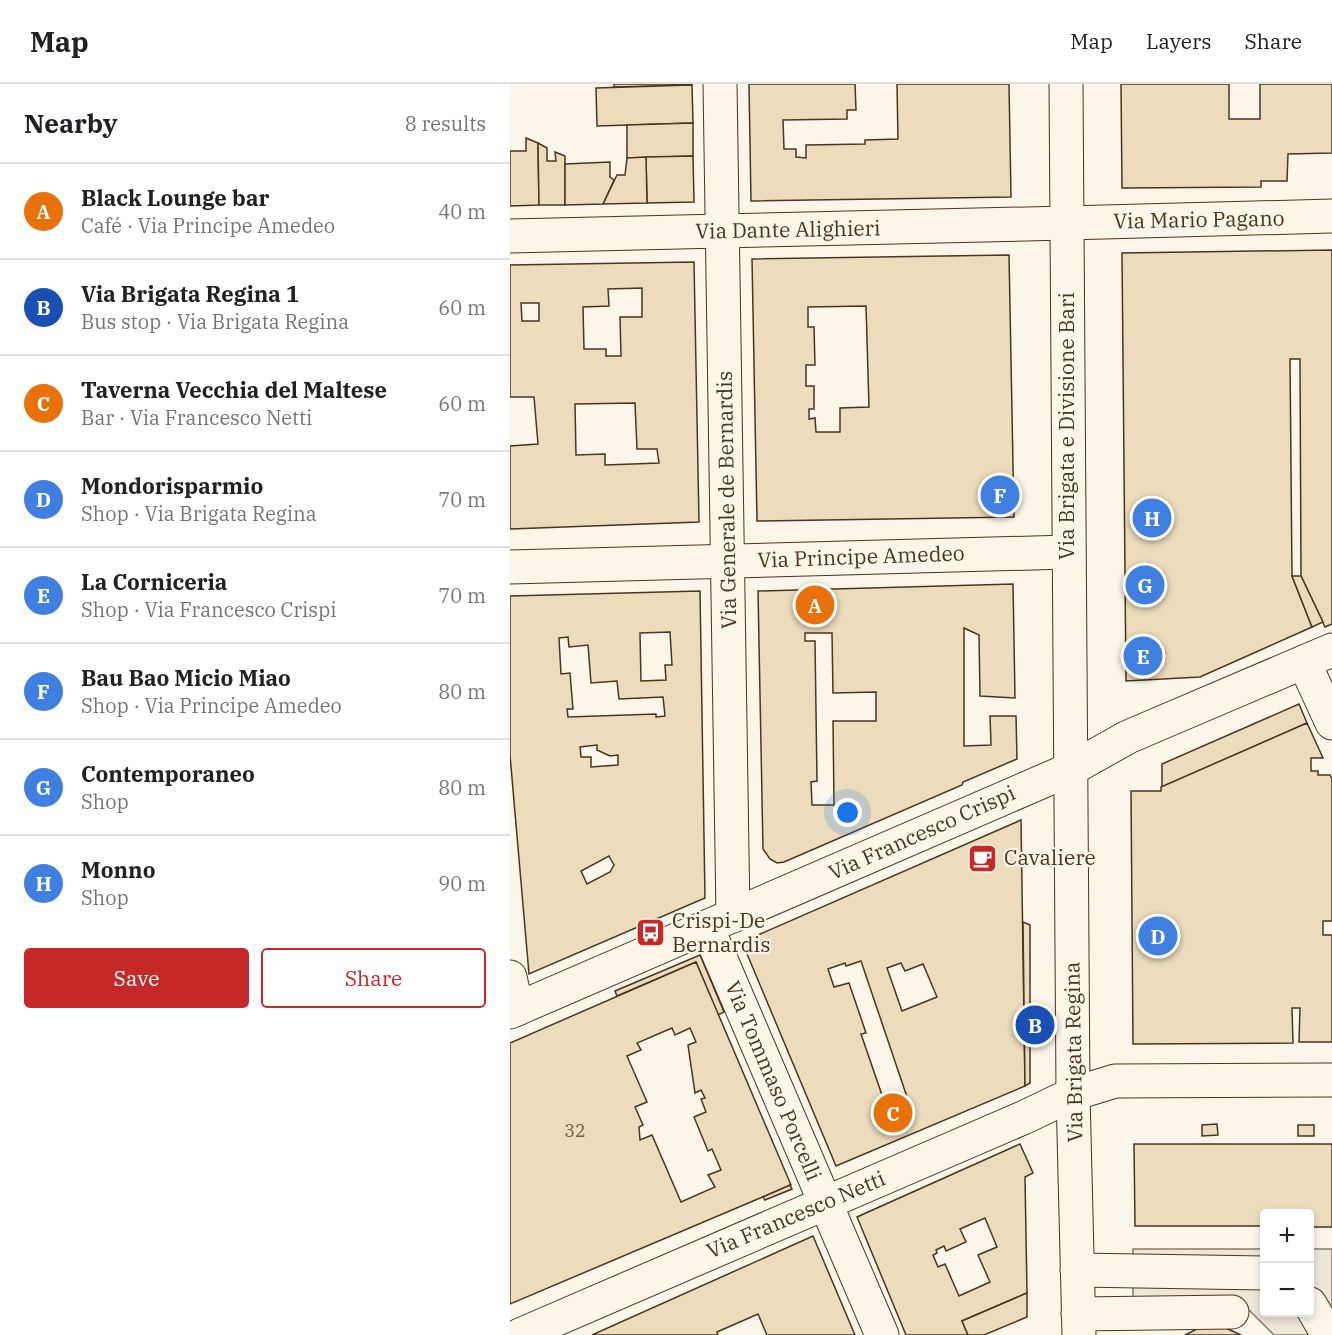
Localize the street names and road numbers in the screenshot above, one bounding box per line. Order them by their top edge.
street label: Via Mario Pagano [1113,204,1285,234]
street label: Via Dante Alighieri [695,213,881,245]
street label: Via Brigata e Divisione Bari [1052,292,1080,560]
street label: Via Generale de Bernardis [710,371,742,629]
street label: Via Principe Amedeo [757,538,965,574]
street label: Via Francesco Crispi [824,778,1019,886]
street label: Via Brigata Regina [1057,961,1089,1143]
street label: Via Tommaso Porcelli [719,976,829,1185]
street label: Via Francesco Netti [702,1164,889,1264]

